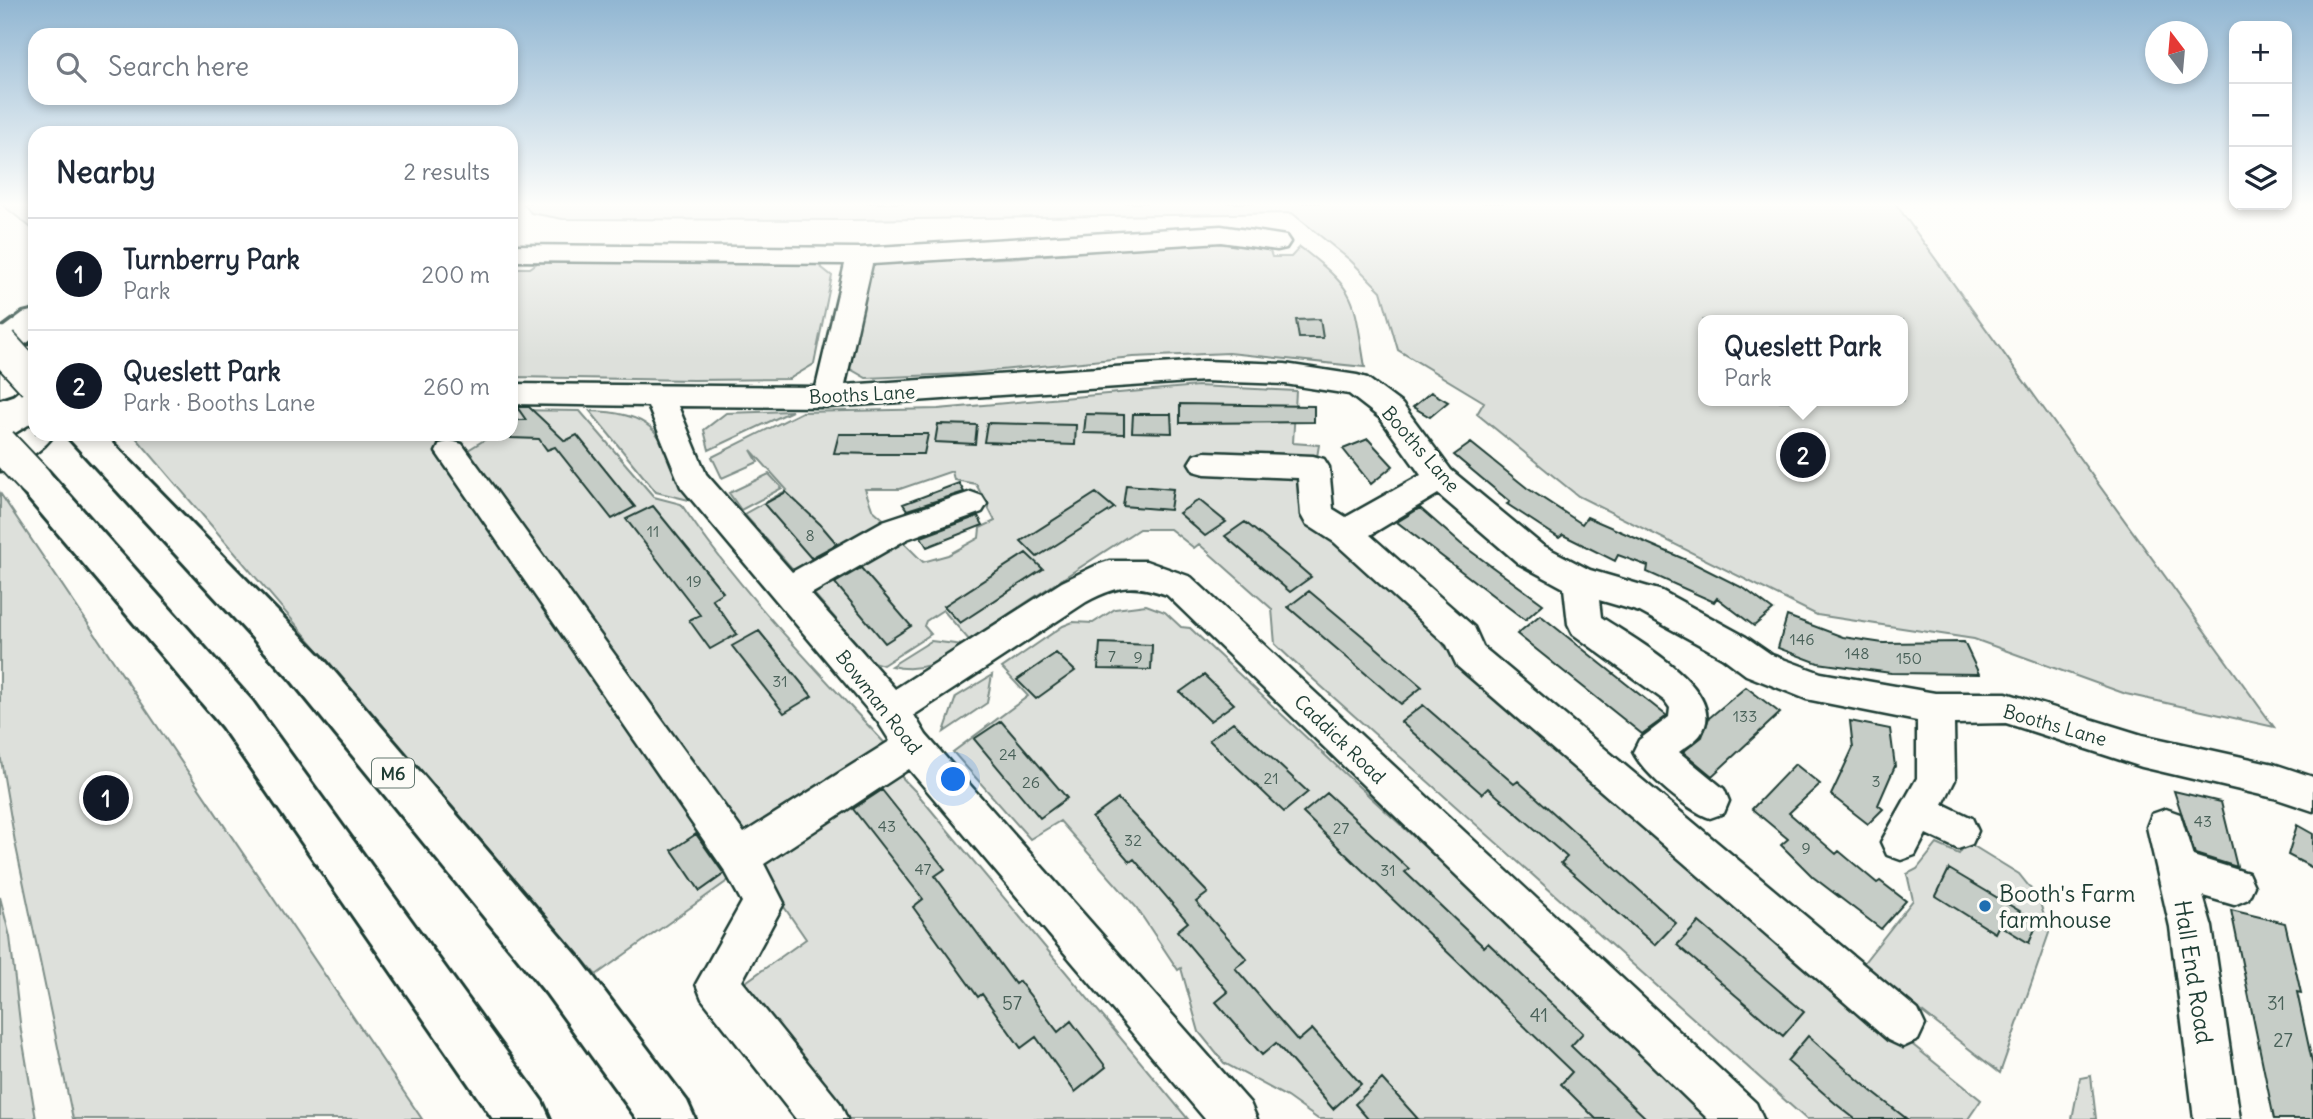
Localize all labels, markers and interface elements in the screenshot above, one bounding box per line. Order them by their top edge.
north arrow [2145,21,2208,84]
map controls [2229,21,2292,210]
button: + [2229,21,2292,84]
search box [28,28,518,105]
icon: search [52,48,90,86]
text: Search here [108,50,249,83]
button: − [2229,84,2292,147]
button: layers [2229,147,2292,210]
text: Nearby [56,153,156,191]
text: 2 results [404,157,490,186]
text: Turnberry Park [123,243,300,276]
text: 1 [74,260,84,289]
text: 200 m [421,260,490,289]
text: Park [123,276,171,305]
popup [1698,315,1908,406]
text: Queslett Park [1724,330,1882,363]
text: Queslett Park [123,355,281,388]
text: Park [1724,363,1772,392]
text: 2 [73,372,85,401]
text: 260 m [423,372,490,401]
street label: Booths Lane [808,379,916,409]
text: Park · Booths Lane [123,388,316,417]
street label: Booths Lane [1377,401,1465,497]
pin: 2 [1780,429,1826,481]
house number: 11 [647,521,659,541]
house number: 8 [805,525,815,545]
house number: 19 [686,571,702,591]
house number: 146 [1790,629,1814,649]
house number: 148 [1845,643,1869,663]
street label: Bowman Road [831,645,927,759]
house number: 7 [1108,646,1116,666]
house number: 9 [1133,647,1143,667]
house number: 150 [1896,648,1922,668]
house number: 31 [772,671,788,691]
street label: Caddick Road [1289,689,1391,789]
street label: Booths Lane [2001,699,2109,751]
house number: 133 [1733,706,1757,726]
house number: 24 [999,744,1017,764]
road number: M6 [372,758,414,788]
your location [936,762,970,796]
house number: 21 [1263,768,1279,788]
house number: 3 [1871,771,1881,791]
pin: 1 [83,772,129,824]
house number: 26 [1022,772,1040,792]
house number: 43 [2194,811,2212,831]
house number: 43 [878,816,896,836]
house number: 27 [1333,818,1349,838]
house number: 32 [1124,830,1142,850]
house number: 9 [1801,838,1811,858]
house number: 47 [915,859,932,879]
house number: 31 [1380,860,1396,880]
place label: Booth's Farm farmhouse [1999,879,2135,934]
marker: Booth's Farm farmhouse [1977,898,1993,914]
street label: Hall End Road [2168,898,2220,1046]
house number: 57 [1002,991,1022,1015]
house number: 31 [2267,991,2285,1015]
house number: 41 [1530,1003,1548,1027]
house number: 27 [2273,1028,2293,1052]

